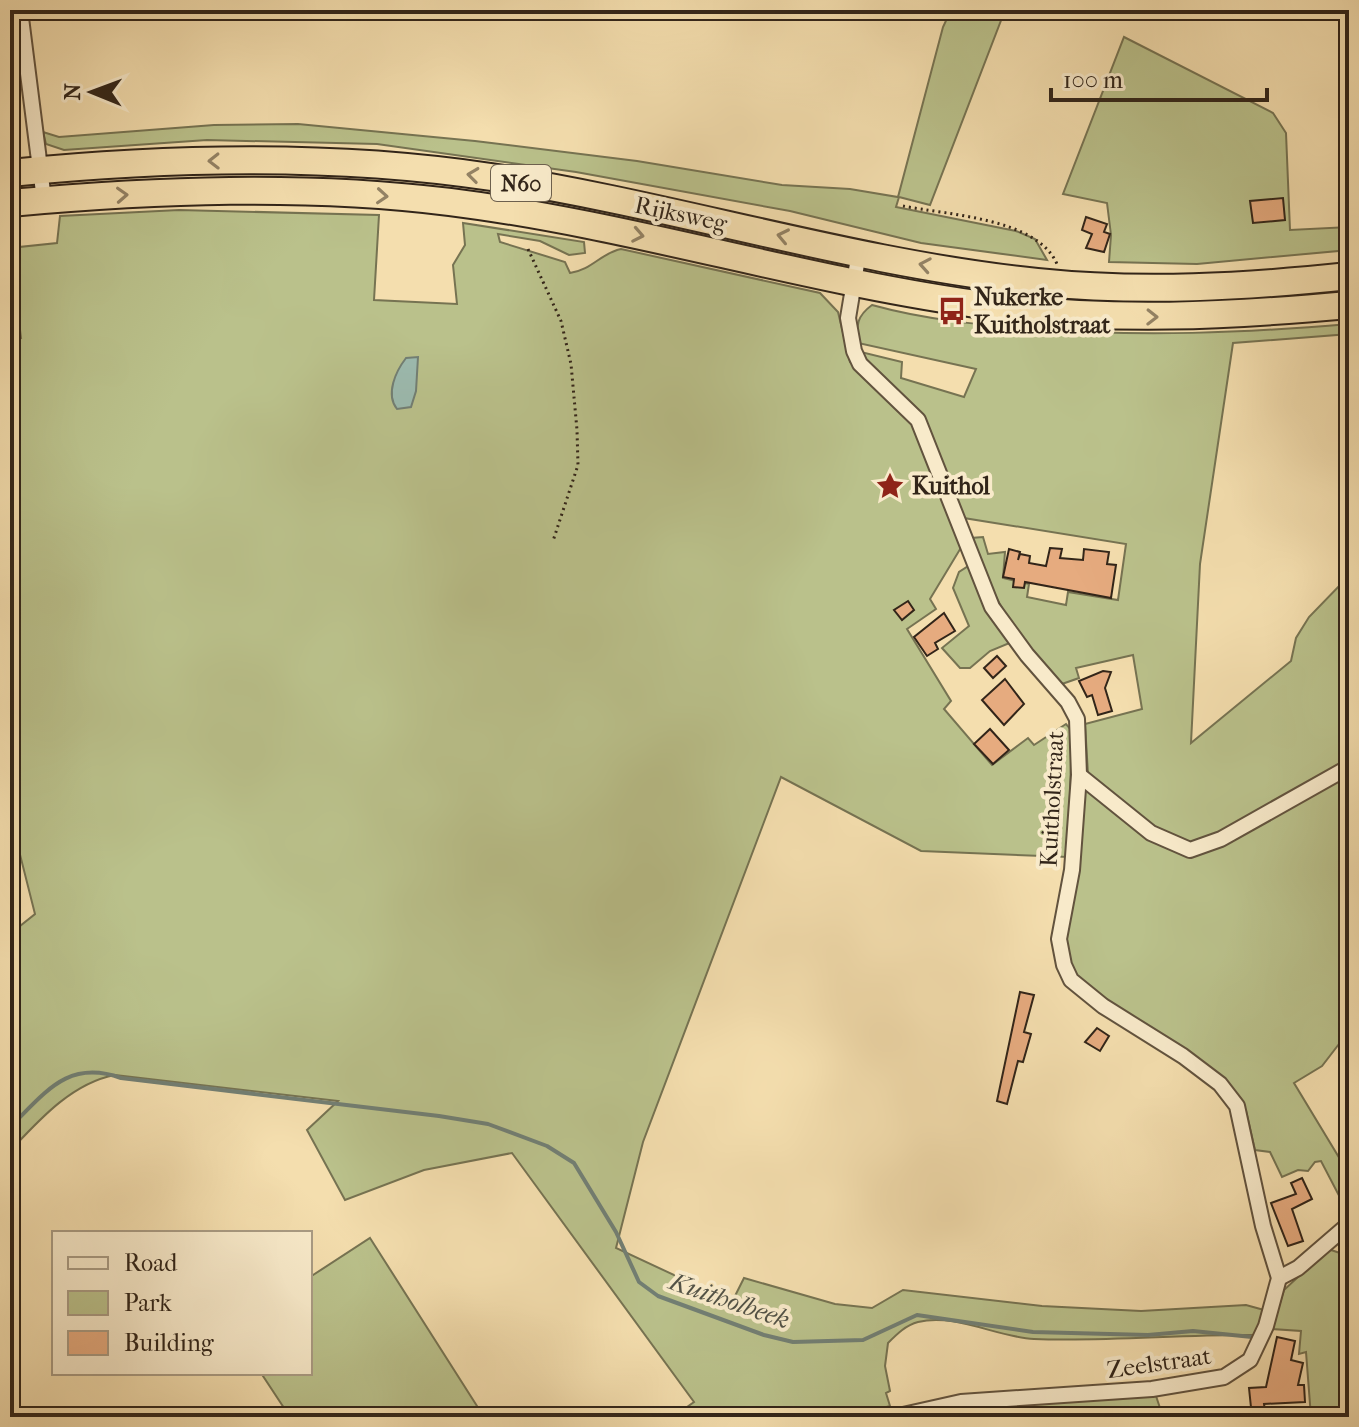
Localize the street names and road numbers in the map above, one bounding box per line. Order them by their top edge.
road number: N60 [491,165,551,201]
street label: Rijksweg [632,191,731,238]
street label: Kuitholstraat [1034,730,1070,868]
street label: Zeelstraat [1105,1342,1213,1384]

